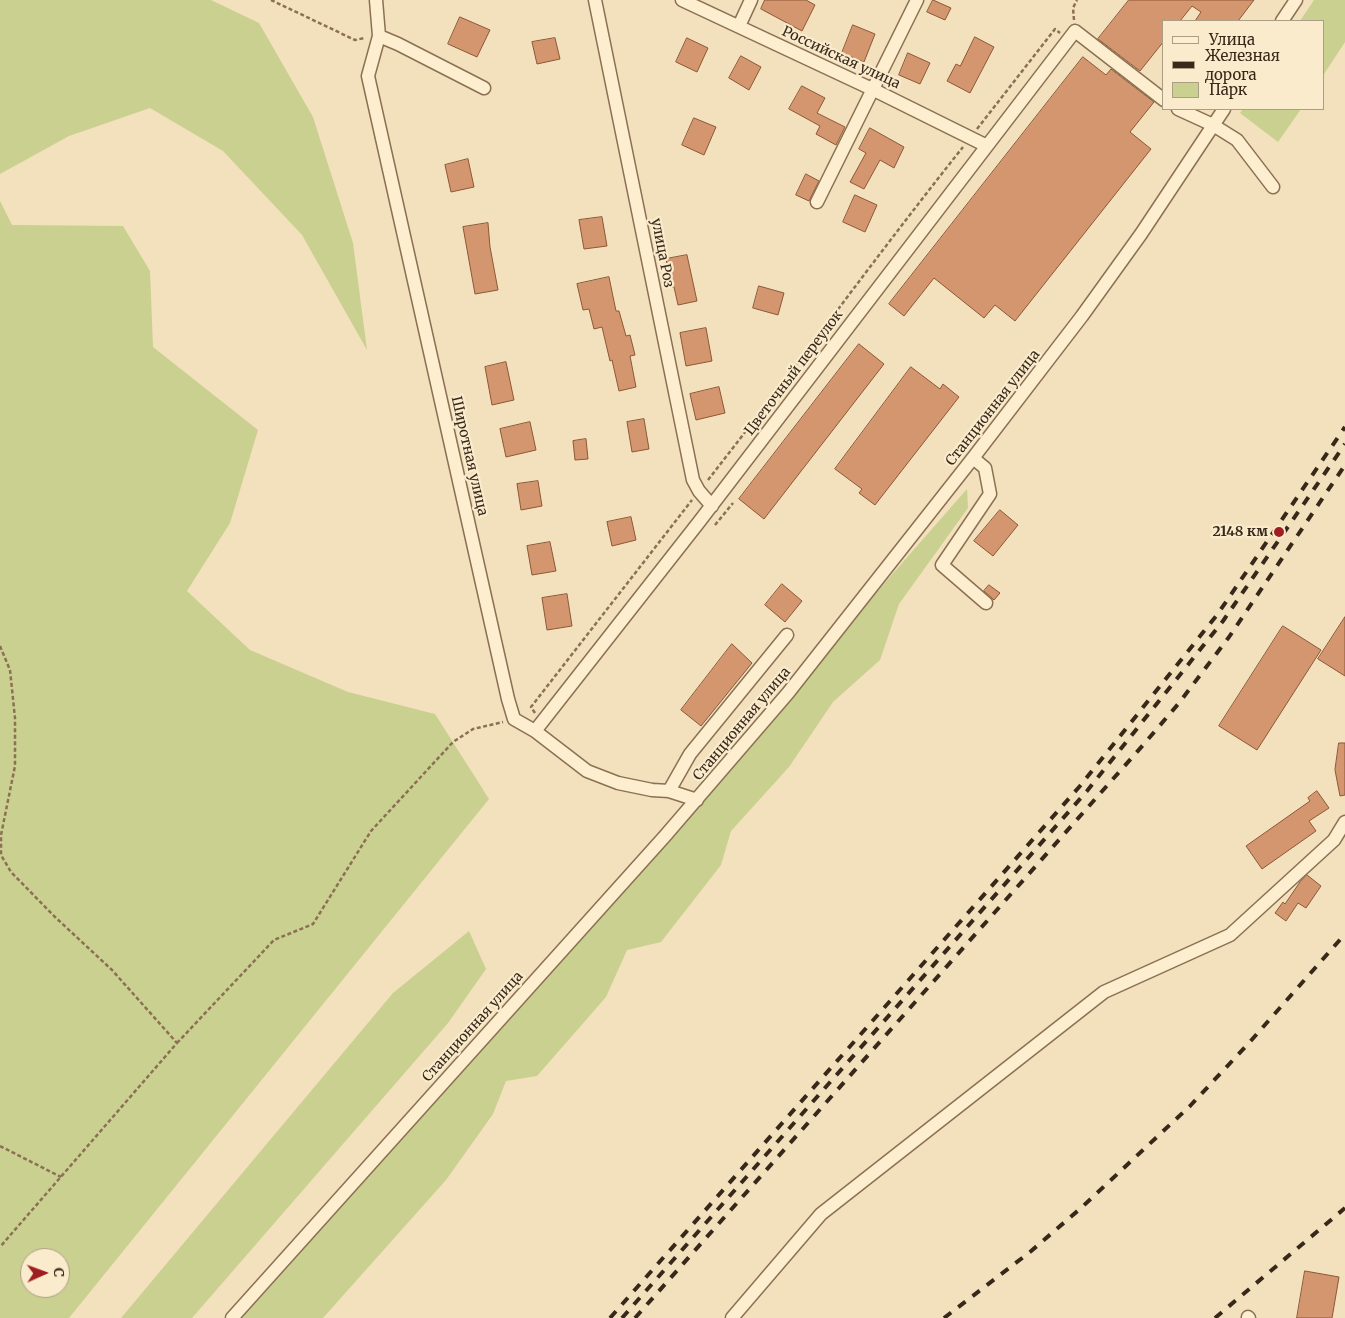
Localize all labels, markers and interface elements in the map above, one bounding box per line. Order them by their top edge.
legend [1162,20,1325,110]
street label: Российская улица [779,23,903,93]
text: Улица [1209,30,1255,49]
text: Железная дорога [1205,46,1280,84]
text: Парк [1209,80,1247,99]
street label: улица Роз [647,217,677,289]
street label: Цветочный переулок [741,307,847,439]
street label: Станционная улица [942,347,1044,469]
street label: Широтная улица [447,394,491,518]
place label: 2148 км [1212,524,1268,540]
marker: 2148 км [1272,525,1286,539]
street label: Станционная улица [690,664,794,784]
street label: Станционная улица [419,968,527,1086]
north arrow [20,1248,70,1298]
text: С [50,1268,68,1277]

